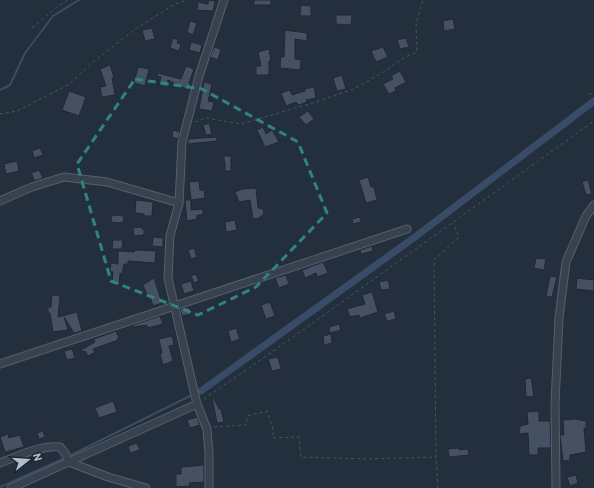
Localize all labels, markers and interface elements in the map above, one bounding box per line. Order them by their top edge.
north arrow [8,440,48,480]
text: N [31,452,45,462]

